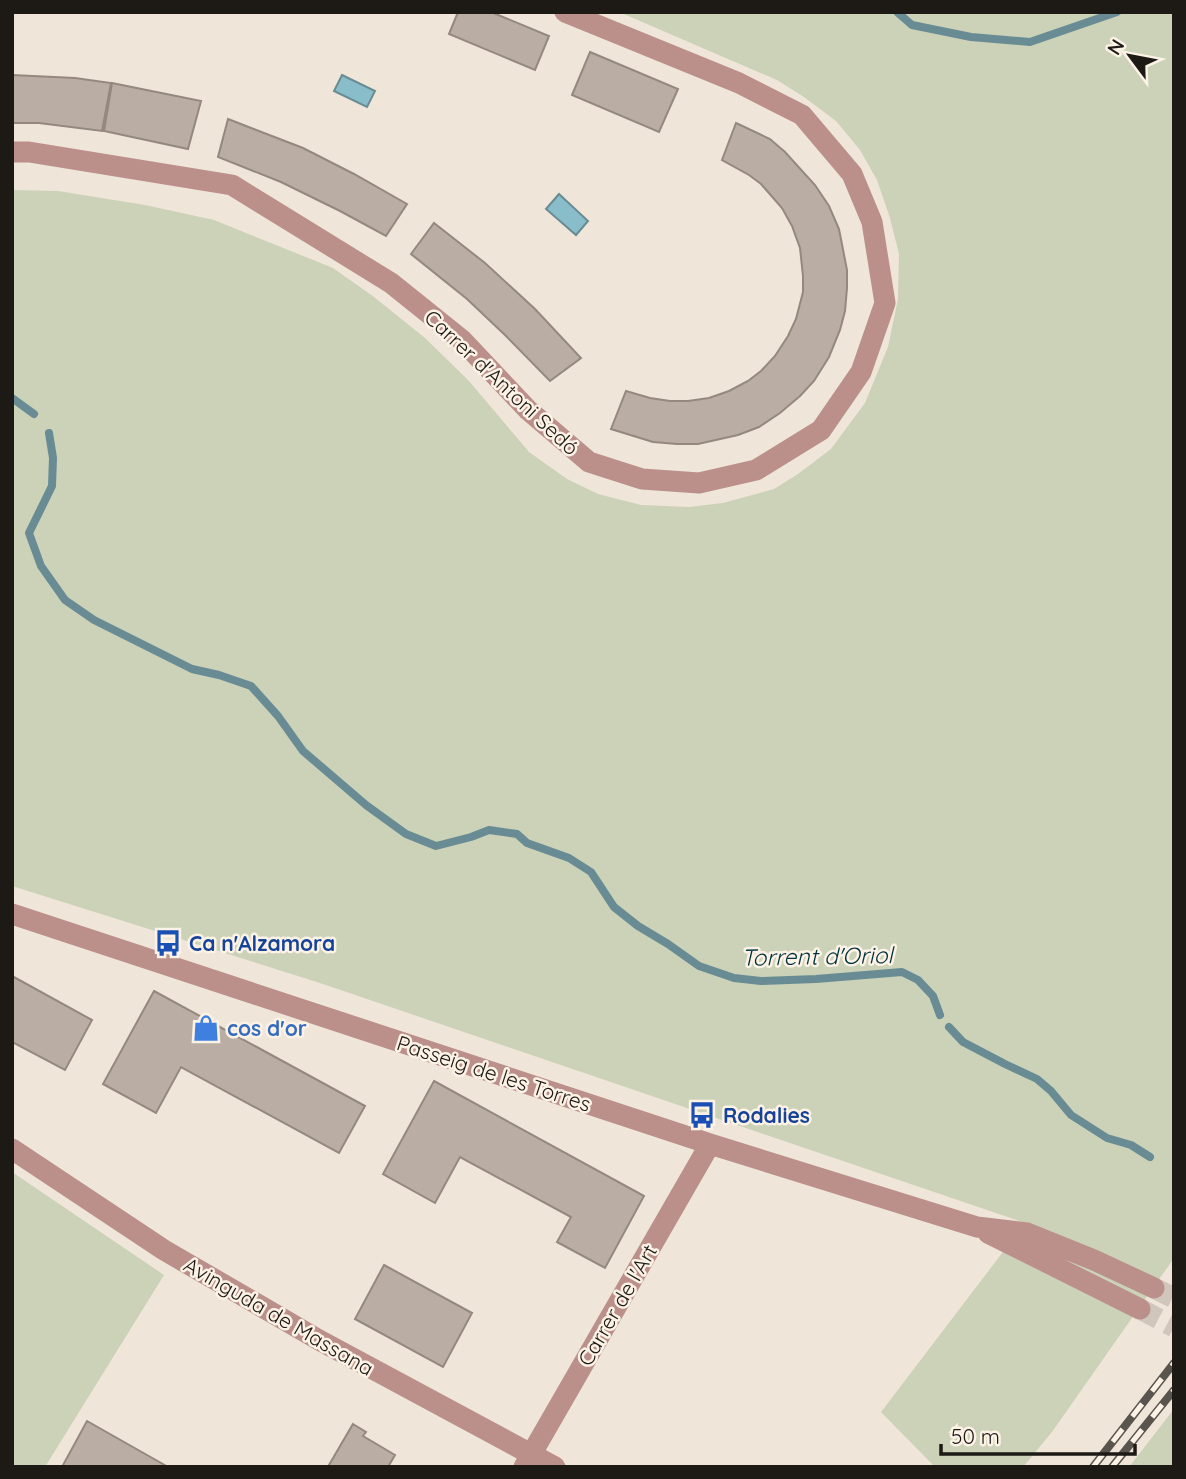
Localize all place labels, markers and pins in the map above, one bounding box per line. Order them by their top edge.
bus stop icon: Ca n'Alzamora [153,928,183,958]
place label: Ca n'Alzamora [189,930,335,956]
shop icon: cos d'or [191,1013,221,1043]
place label: cos d'or [227,1015,307,1041]
bus stop icon: Rodalies [687,1100,717,1130]
place label: Rodalies [723,1102,810,1128]

